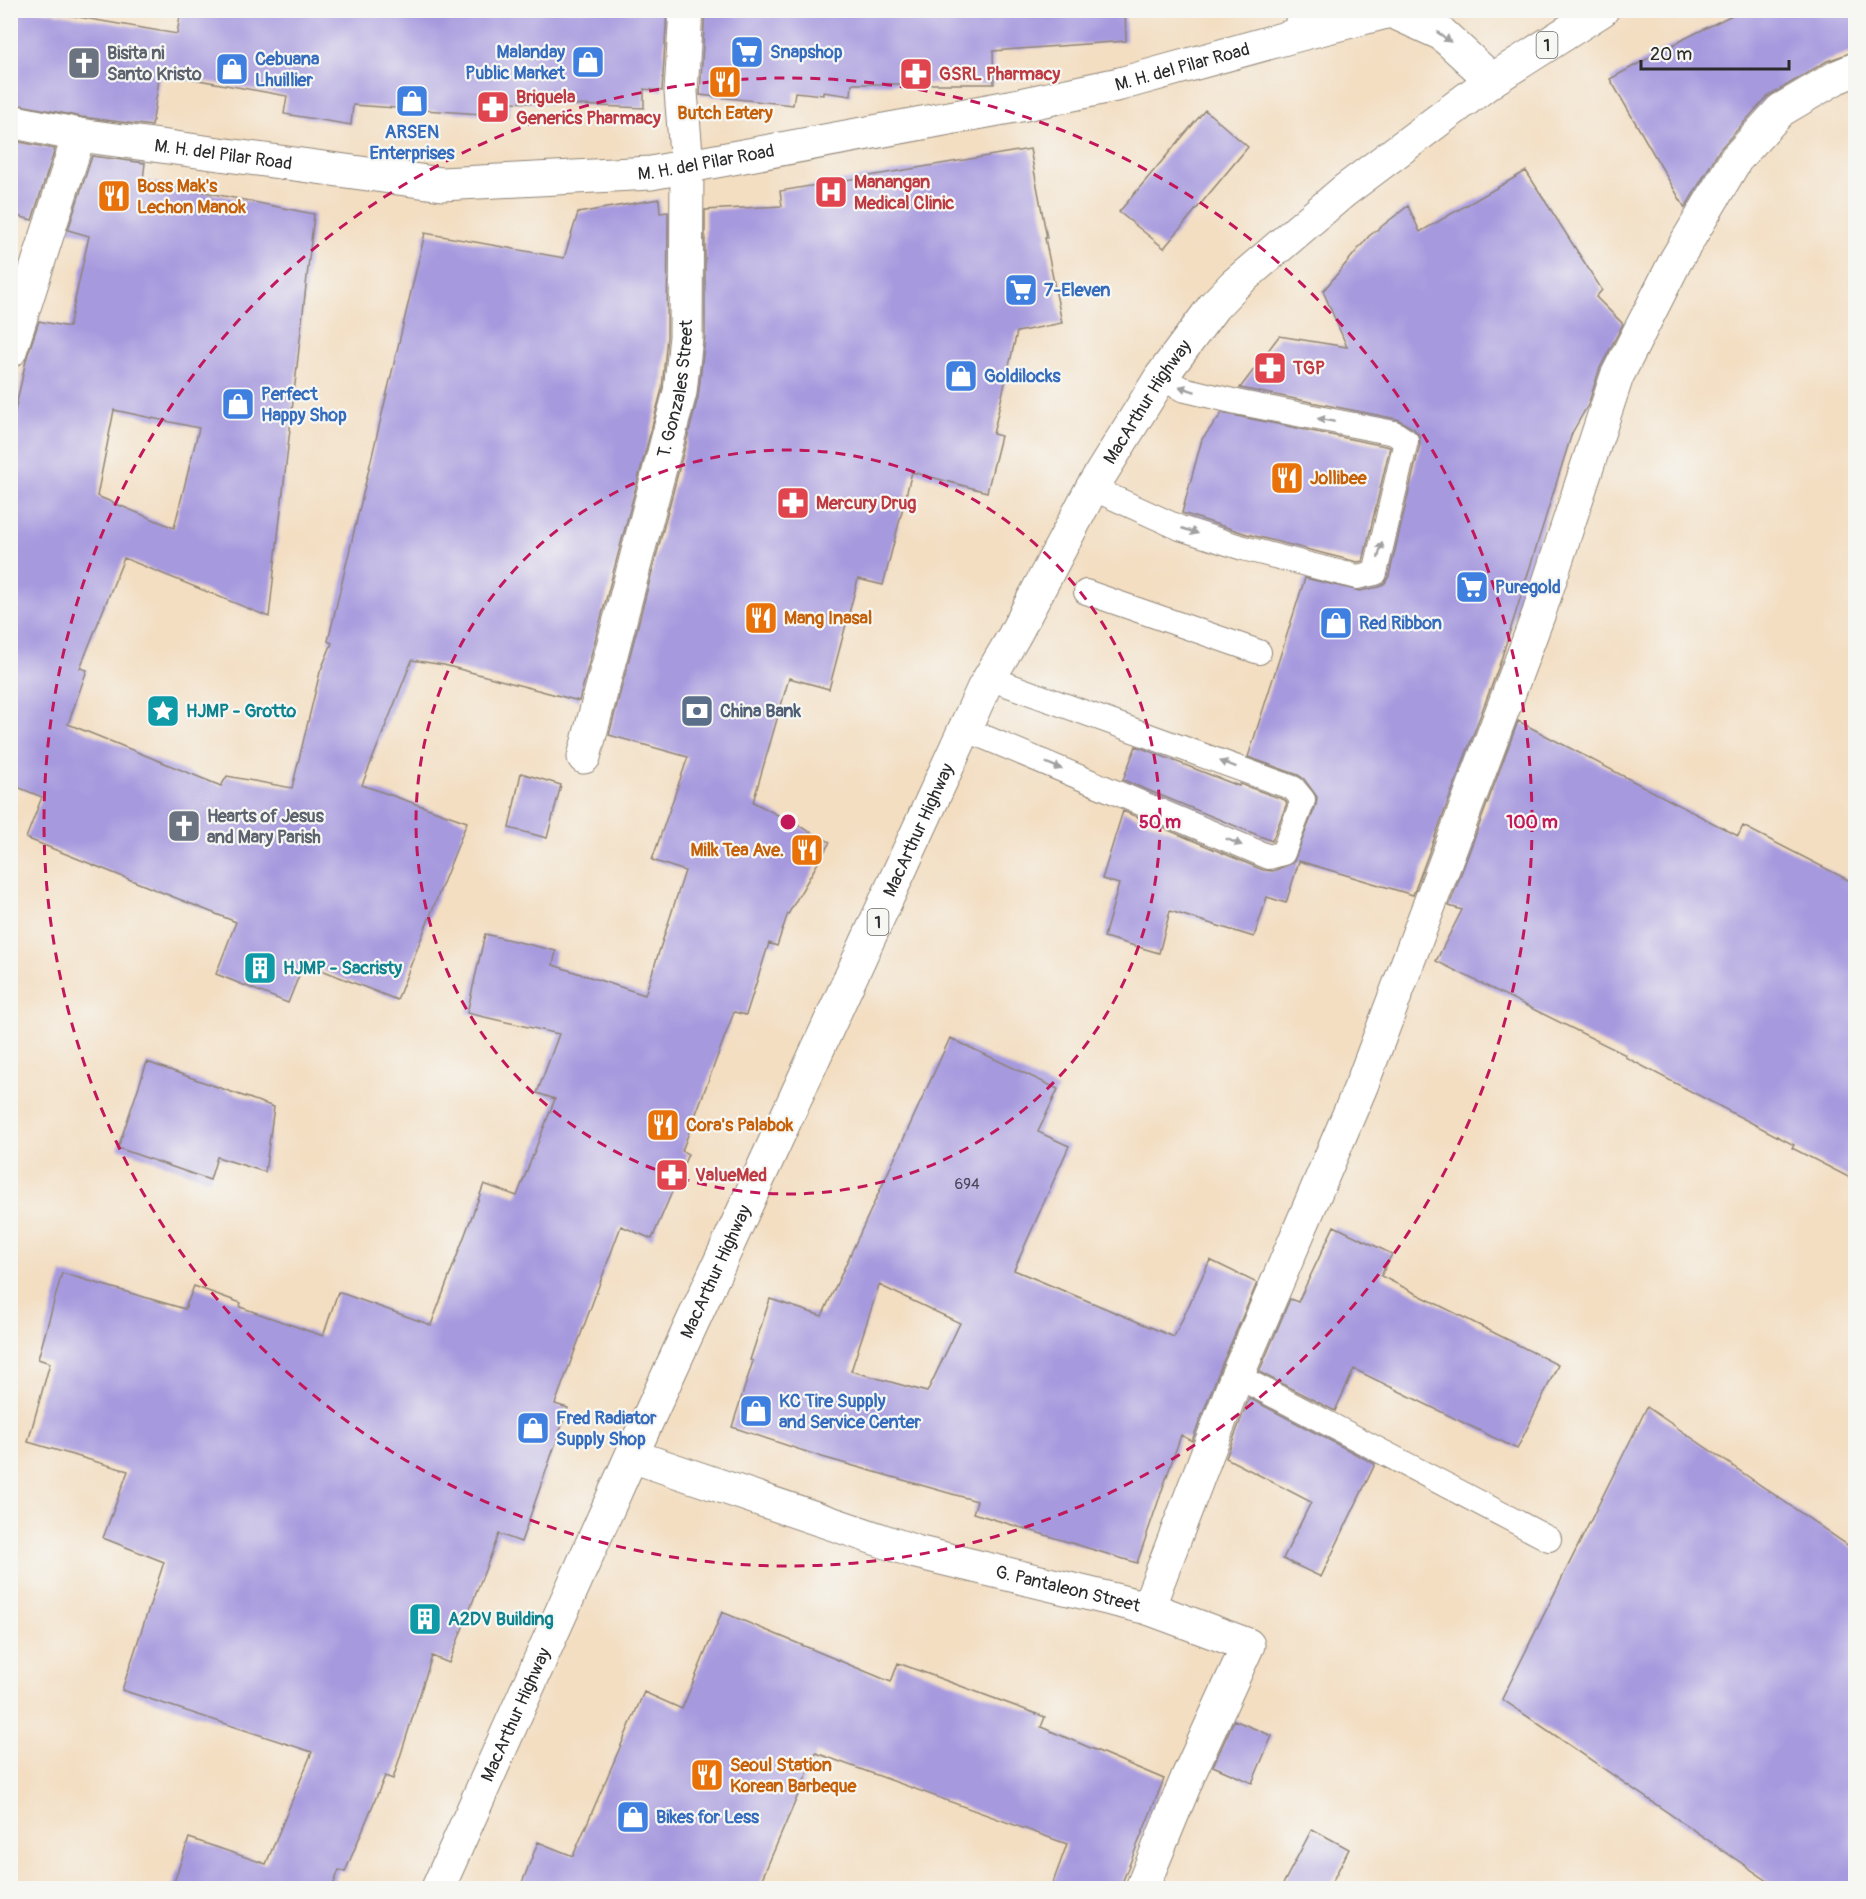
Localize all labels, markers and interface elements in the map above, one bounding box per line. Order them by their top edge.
one-way arrow [1435,31,1451,43]
road number: 1 [1536,32,1558,58]
scale bar [1641,33,1790,71]
supermarket icon: Snapshop [729,34,765,70]
street label: M. H. del Pilar Road [1113,38,1252,97]
place label: Malanday Public Market [465,41,566,85]
place label: Snapshop [770,41,843,64]
place label: Bisita ni Santo Kristo [107,42,202,86]
text: 20 m [1650,43,1692,66]
shop icon: Malanday Public Market [570,44,606,80]
church icon: Bisita ni Santo Kristo [66,45,102,81]
place label: Cebuana Lhuillier [255,48,320,92]
shop icon: Cebuana Lhuillier [214,51,250,87]
pharmacy icon: GSRL Pharmacy [898,56,934,92]
place label: GSRL Pharmacy [939,63,1061,86]
restaurant icon: Butch Eatery [707,64,743,100]
shop icon: ARSEN Enterprises [394,83,430,119]
place label: Briguela Generics Pharmacy [516,86,661,130]
pharmacy icon: Briguela Generics Pharmacy [475,89,511,125]
place label: Butch Eatery [677,102,773,125]
place label: ARSEN Enterprises [369,121,455,165]
street label: M. H. del Pilar Road [153,134,293,176]
street label: M. H. del Pilar Road [637,139,776,186]
place label: Manangan Medical Clinic [854,171,955,215]
hospital icon: Manangan Medical Clinic [813,174,849,210]
place label: Boss Mak's Lechon Manok [137,175,246,219]
restaurant icon: Boss Mak's Lechon Manok [96,178,132,214]
supermarket icon: 7-Eleven [1003,272,1039,308]
place label: 7-Eleven [1044,279,1111,302]
street label: T. Gonzales Street [652,319,698,460]
street label: MacArthur Highway [1099,335,1197,469]
pharmacy icon: TGP [1252,350,1288,386]
place label: TGP [1292,357,1325,380]
shop icon: Goldilocks [943,358,979,394]
place label: Goldilocks [984,365,1062,388]
place label: Perfect Happy Shop [261,383,347,427]
one-way arrow [1178,384,1196,393]
shop icon: Perfect Happy Shop [220,386,256,422]
one-way arrow [1317,415,1336,424]
restaurant icon: Jollibee [1269,460,1305,496]
place label: Jollibee [1310,467,1368,490]
pharmacy icon: Mercury Drug [775,485,811,521]
place label: Mercury Drug [816,492,916,515]
one-way arrow [1181,527,1199,536]
one-way arrow [1376,540,1386,559]
supermarket icon: Puregold [1454,569,1490,605]
place label: Puregold [1495,576,1561,599]
restaurant icon: Mang Inasal [743,600,779,636]
shop icon: Red Ribbon [1318,605,1354,641]
place label: Mang Inasal [784,607,872,630]
place label: Red Ribbon [1359,612,1442,635]
place icon: HJMP - Grotto [145,693,181,729]
bank icon: China Bank [679,693,715,729]
place label: HJMP - Grotto [186,700,297,723]
place label: China Bank [720,700,801,723]
one-way arrow [1219,759,1237,769]
street label: MacArthur Highway [878,760,960,901]
one-way arrow [1046,762,1063,771]
place label: Hearts of Jesus and Mary Parish [207,805,325,849]
church icon: Hearts of Jesus and Mary Parish [166,808,202,844]
text: 50 m [1139,811,1181,834]
text: 100 m [1506,811,1558,834]
centre of rings [778,812,798,832]
restaurant icon: Milk Tea Ave. [789,832,825,868]
one-way arrow [1225,838,1243,847]
place label: Milk Tea Ave. [691,839,784,862]
road number: 1 [868,909,888,935]
building icon: HJMP - Sacristy [242,950,278,986]
place label: HJMP - Sacristy [283,957,402,980]
restaurant icon: Cora's Palabok [645,1107,681,1143]
place label: Cora's Palabok [686,1114,794,1137]
pharmacy icon: ValueMed [654,1157,690,1193]
place label: ValueMed [695,1164,767,1187]
house number: 694 [954,1175,980,1194]
street label: MacArthur Highway [675,1201,757,1342]
place label: KC Tire Supply and Service Center [779,1390,922,1434]
shop icon: KC Tire Supply and Service Center [738,1393,774,1429]
place label: Fred Radiator Supply Shop [556,1407,657,1451]
shop icon: Fred Radiator Supply Shop [515,1410,551,1446]
street label: G. Pantaleon Street [993,1561,1143,1618]
building icon: A2DV Building [407,1601,443,1637]
place label: A2DV Building [448,1608,554,1631]
street label: MacArthur Highway [476,1644,556,1785]
place label: Seoul Station Korean Barbeque [730,1754,858,1798]
restaurant icon: Seoul Station Korean Barbeque [689,1757,725,1793]
shop icon: Bikes for Less [615,1799,651,1835]
place label: Bikes for Less [656,1806,760,1829]

